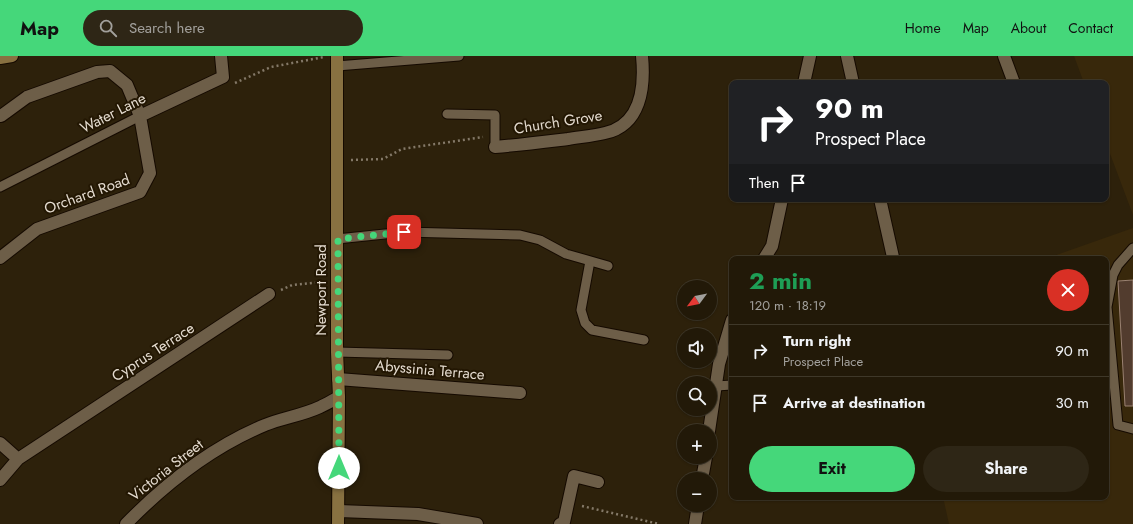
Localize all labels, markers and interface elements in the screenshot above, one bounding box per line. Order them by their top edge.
search box [83,10,363,46]
text: Map [20,15,59,42]
icon: search [97,17,119,39]
text: Search here [129,17,205,39]
text: Home [905,18,941,38]
text: Map [963,18,989,38]
text: About [1011,18,1046,38]
text: Contact [1068,18,1113,38]
street label: Water Lane [76,87,150,139]
text: 90 m [815,88,884,129]
icon: right [749,96,801,148]
street label: Church Grove [512,104,604,140]
text: Prospect Place [815,126,926,152]
street label: Orchard Road [41,168,133,220]
text: Then [749,172,779,194]
icon: arrive [787,172,809,194]
pin [387,215,421,249]
icon: arrive [393,221,415,243]
street label: Newport Road [310,244,332,336]
text: 2 min [749,263,812,298]
button: close [1047,269,1089,311]
north arrow [677,280,717,320]
map controls [677,280,717,512]
text: 120 m · 18:19 [749,296,826,315]
street label: Cyprus Terrace [107,317,199,387]
button: sound [677,328,717,368]
text: Turn right [783,330,851,352]
icon: right [749,340,771,362]
text: 90 m [1055,340,1089,362]
text: Prospect Place [783,352,863,371]
street label: Abyssinia Terrace [374,354,486,386]
button: search [677,376,717,416]
icon: arrive [749,392,771,414]
text: Arrive at destination [783,392,925,414]
text: 30 m [1056,392,1089,414]
button: + [677,424,717,464]
street label: Victoria Street [124,434,208,506]
button: Exit [749,446,915,492]
button: Share [923,446,1089,492]
position arrow [318,447,360,489]
button: − [677,472,717,512]

